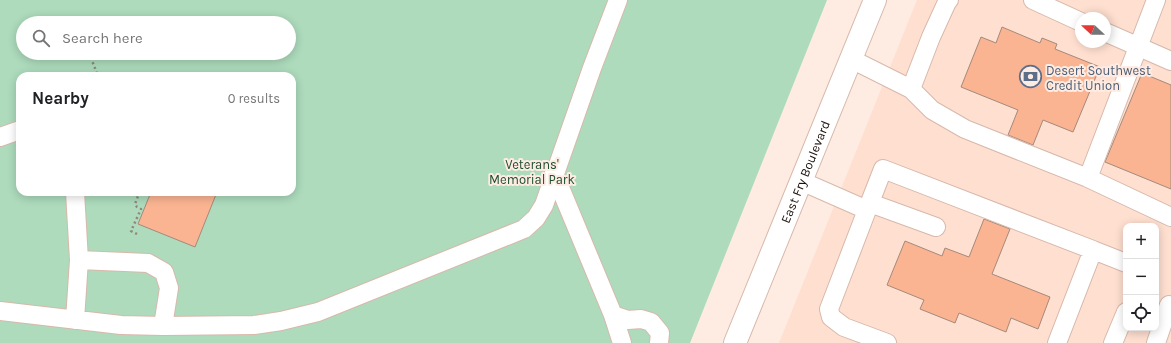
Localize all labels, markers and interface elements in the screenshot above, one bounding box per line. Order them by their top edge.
north arrow [1075,12,1111,48]
search box [16,16,296,60]
icon: search [30,27,52,49]
text: Search here [62,29,143,47]
place label: Desert Southwest Credit Union [1046,63,1151,93]
bank icon: Desert Southwest Credit Union [1017,64,1043,90]
text: Nearby [32,88,89,108]
text: 0 results [228,91,280,106]
street label: East Fry Boulevard [778,118,833,225]
park label: Veterans' Memorial Park [489,157,575,187]
map controls [1123,223,1159,331]
button: + [1123,223,1159,259]
button: − [1123,259,1159,295]
button: locate [1123,295,1159,331]

